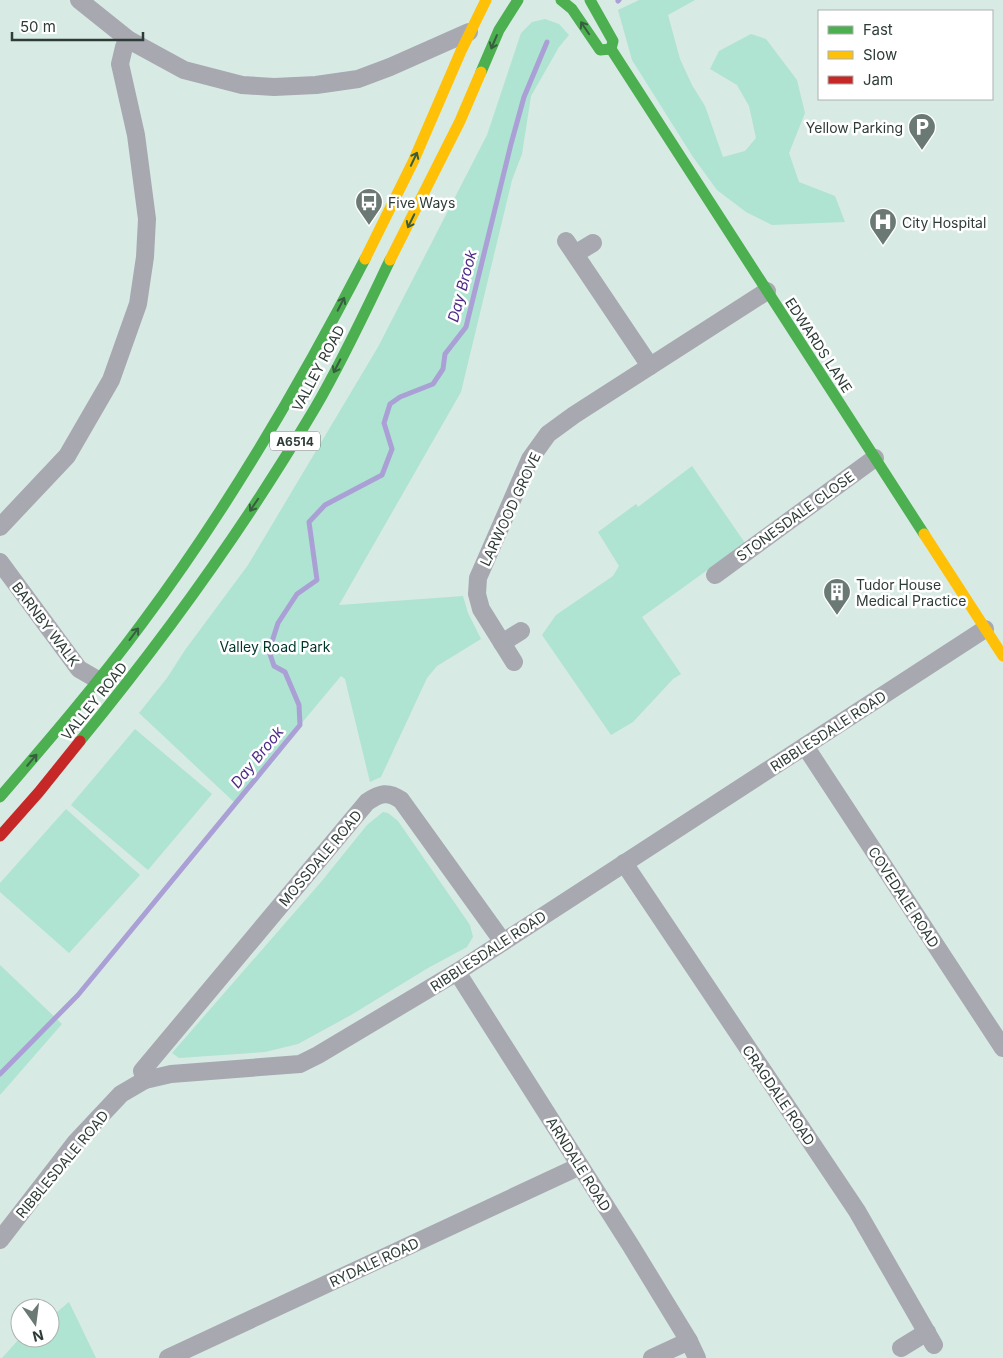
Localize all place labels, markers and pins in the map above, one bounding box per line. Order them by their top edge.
parking icon: Yellow Parking [907,112,937,151]
place label: Yellow Parking [806,119,903,136]
bus stop icon: Five Ways [354,187,384,226]
place label: Five Ways [388,194,455,211]
hospital icon: City Hospital [868,207,898,246]
place label: City Hospital [902,214,986,231]
place label: Tudor House Medical Practice [856,576,966,609]
building icon: Tudor House Medical Practice [822,577,852,616]

